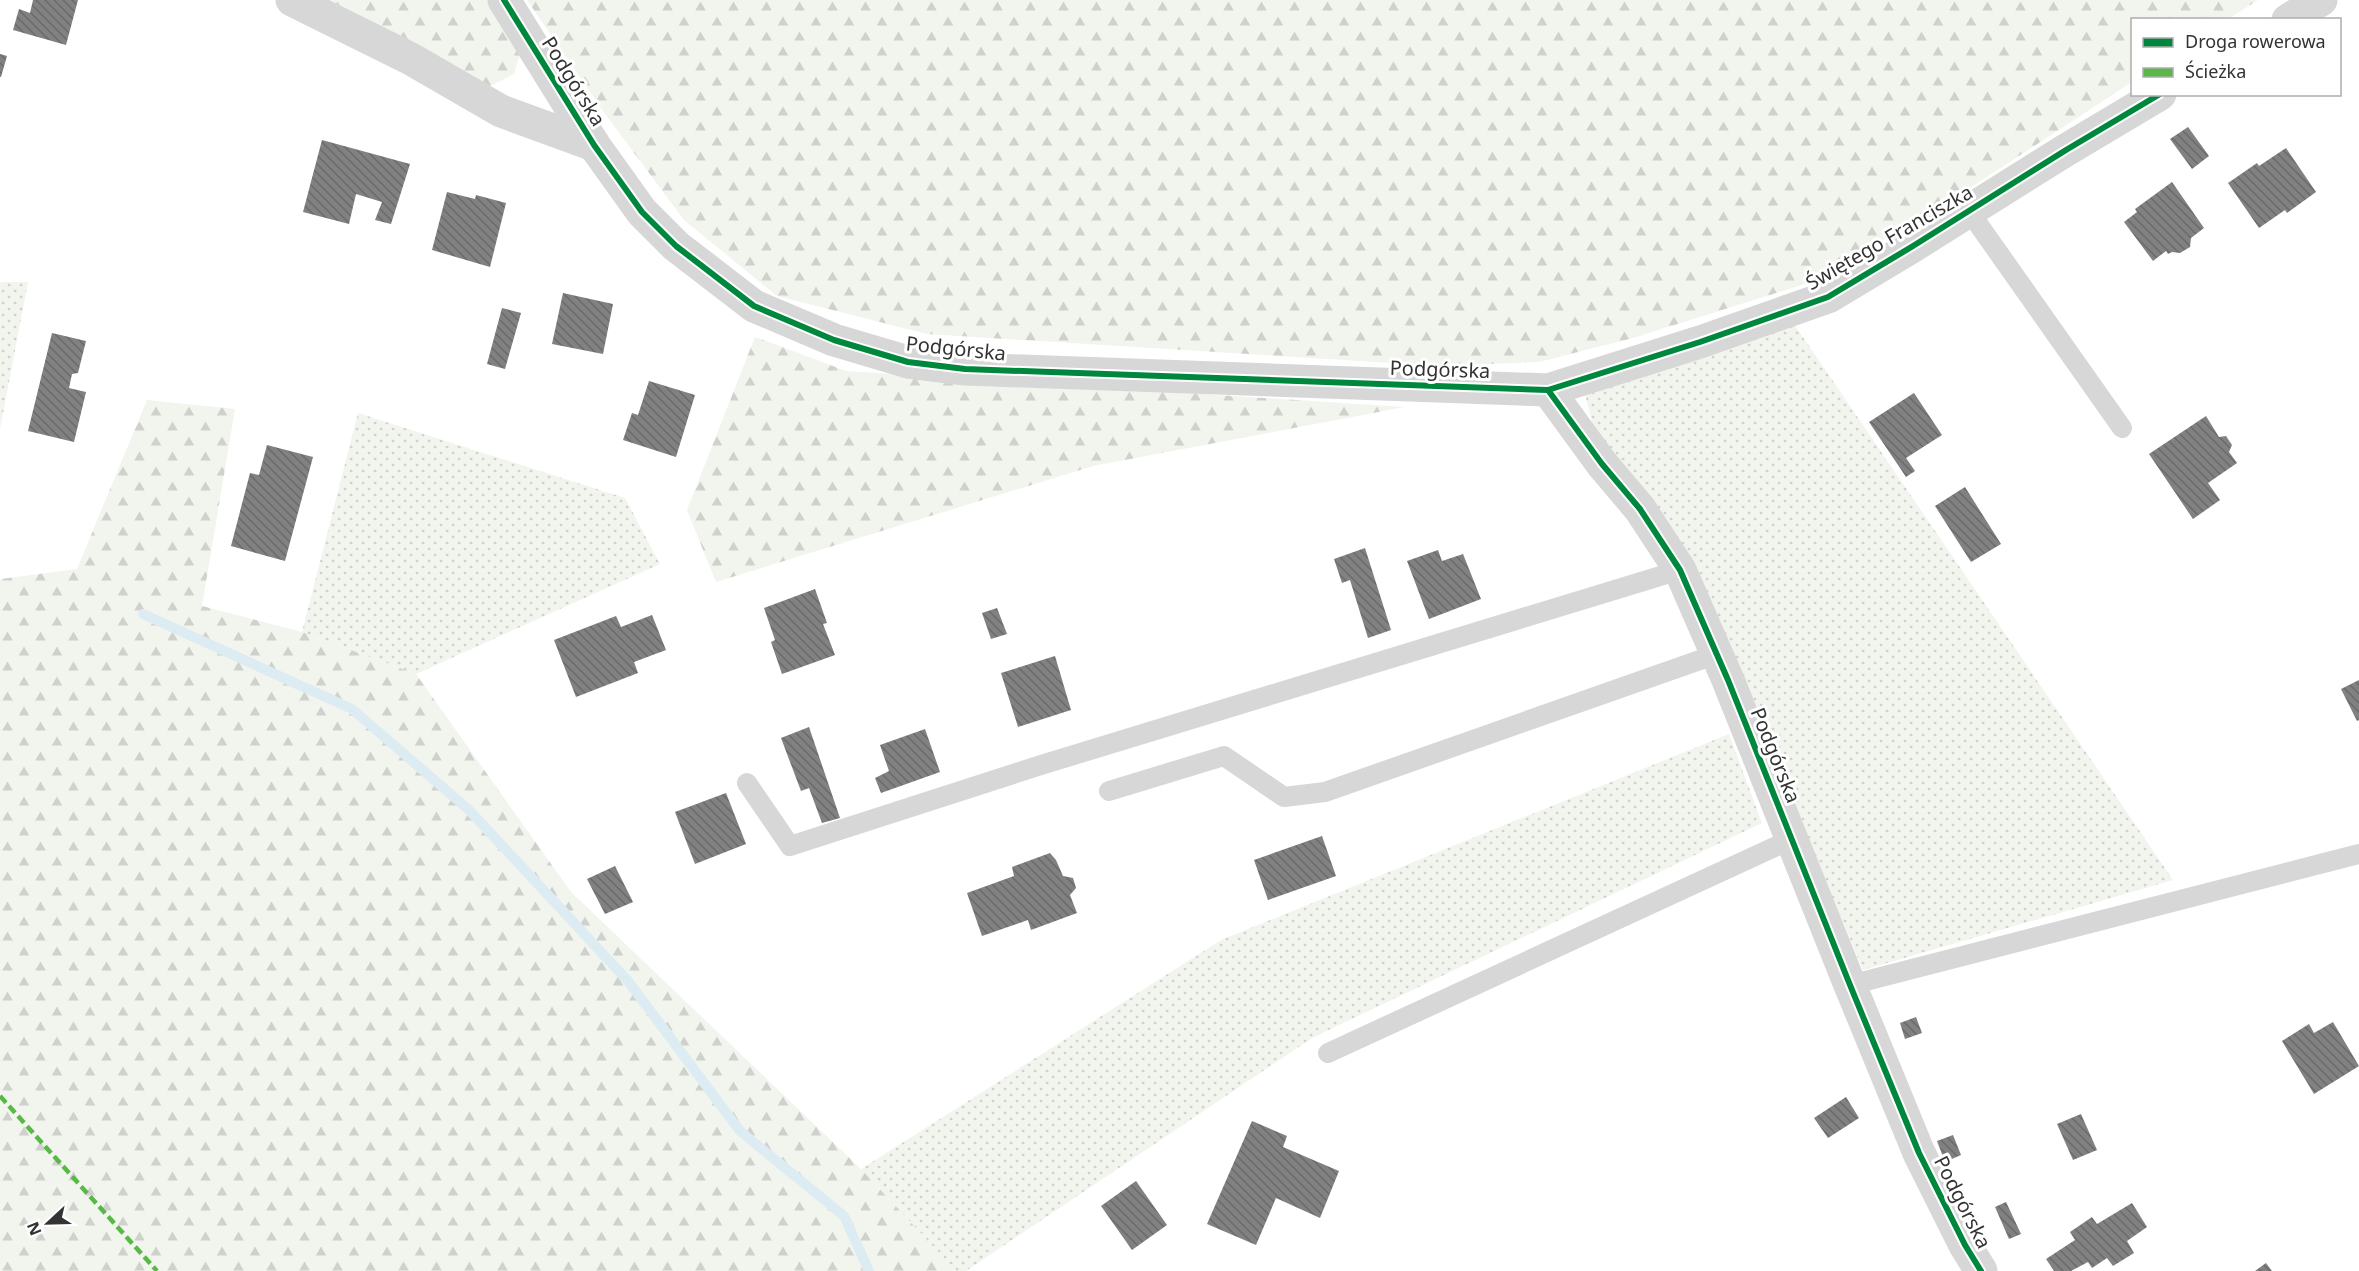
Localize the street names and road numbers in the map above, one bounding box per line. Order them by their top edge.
street label: Podgórska [536,31,612,131]
street label: Świętego Franciszka [1801,178,1977,296]
street label: Podgórska [905,329,1007,367]
street label: Podgórska [1389,354,1491,384]
street label: Podgórska [1745,703,1807,807]
street label: Podgórska [1928,1151,1998,1253]

